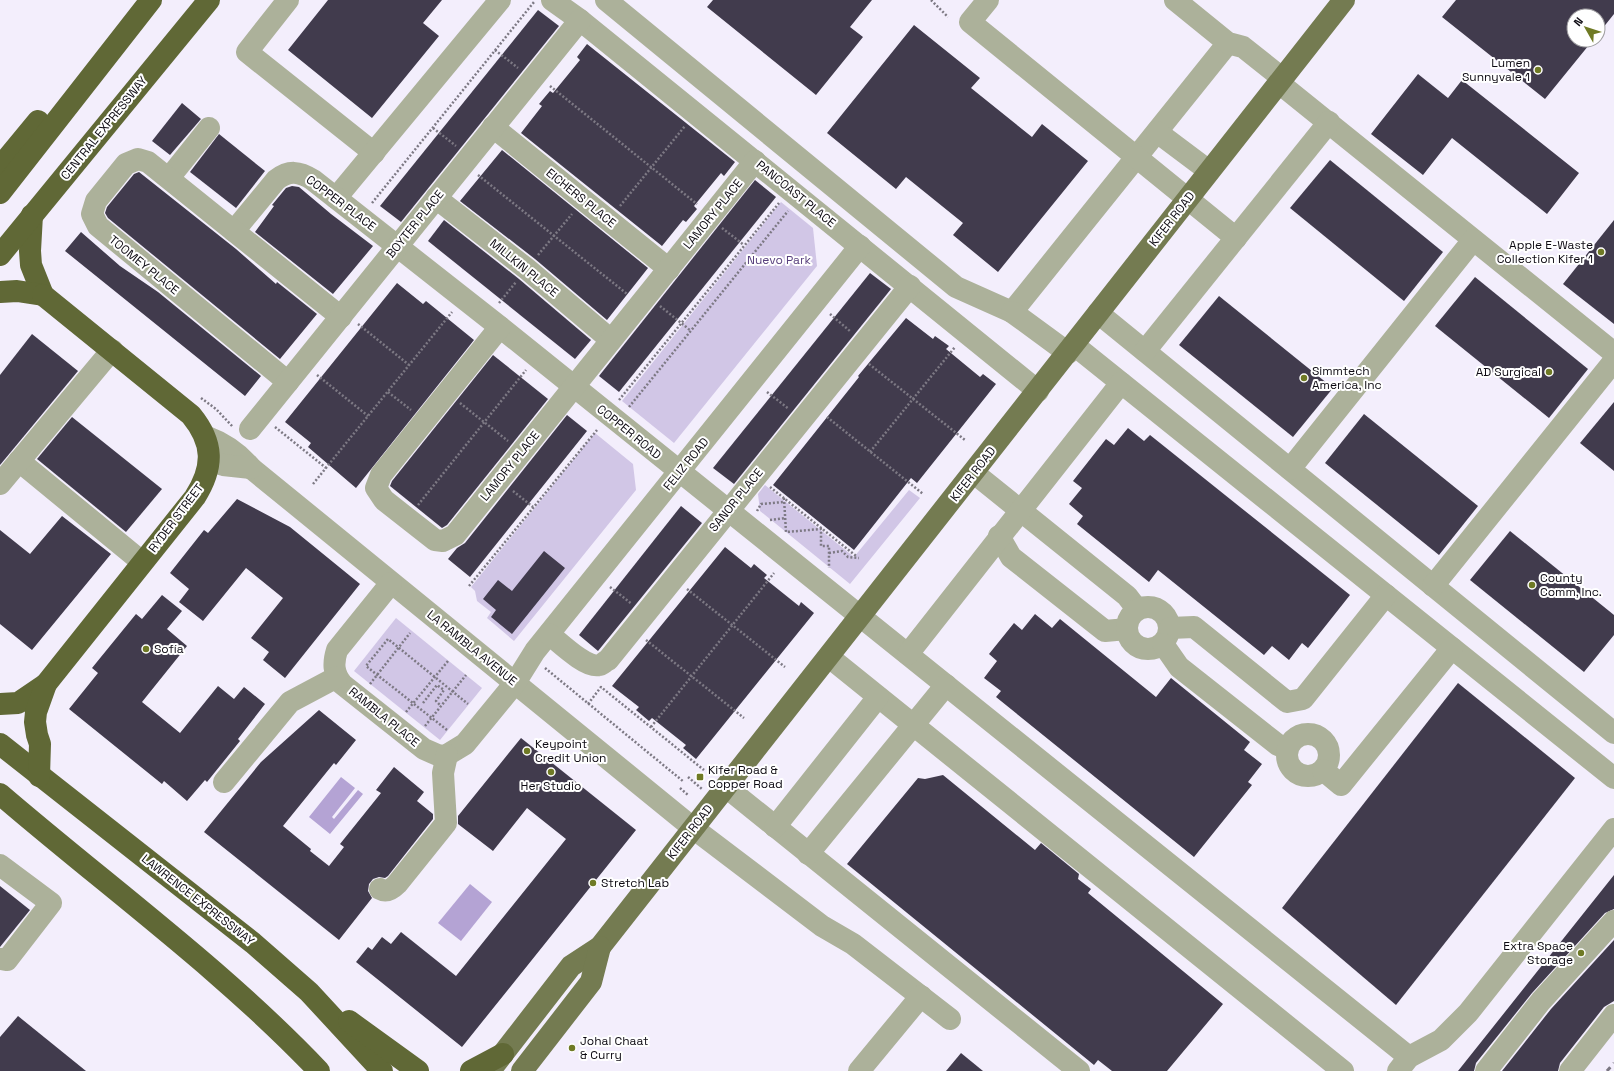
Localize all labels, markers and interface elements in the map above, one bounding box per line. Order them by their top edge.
north arrow [1566,8,1606,48]
text: N [1570,14,1586,29]
place label: Lumen Sunnyvale 1 [1462,55,1530,85]
marker: Lumen Sunnyvale 1 [1533,65,1543,75]
street label: CENTRAL EXPRESSWAY [57,72,151,183]
street label: PANCOAST PLACE [753,157,839,231]
street label: EICHERS PLACE [543,165,620,231]
street label: COPPER PLACE [303,172,379,235]
street label: LAMORY PLACE [680,175,746,252]
street label: BOYTER PLACE [383,186,448,261]
street label: KIFER ROAD [1146,188,1198,250]
street label: TOOMEY PLACE [106,232,183,298]
street label: MILLKIN PLACE [487,236,562,301]
place label: Apple E-Waste Collection Kifer 1 [1497,237,1593,267]
marker: Apple E-Waste Collection Kifer 1 [1596,247,1606,257]
park label: Nuevo Park [747,252,811,268]
place label: Simmtech America, Inc [1312,363,1382,393]
place label: AD Surgical [1476,364,1541,380]
marker: AD Surgical [1544,367,1554,377]
marker: Simmtech America, Inc [1299,373,1309,383]
street label: COPPER ROAD [593,401,665,463]
street label: LAMORY PLACE [477,427,543,504]
street label: FELIZ ROAD [660,434,712,494]
street label: KIFER ROAD [947,443,999,505]
street label: SANOR PLACE [705,465,767,535]
street label: RYDER STREET [145,480,207,556]
place label: County Comm, Inc. [1540,570,1602,600]
marker: County Comm, Inc. [1527,580,1537,590]
street label: LA RAMBLA AVENUE [424,607,520,689]
place label: Sofía [154,641,184,657]
marker: Sofía [141,644,151,654]
street label: RAMBLA PLACE [345,684,423,750]
place label: Keypoint Credit Union [535,736,606,766]
marker: Keypoint Credit Union [522,746,532,756]
place label: Kifer Road & Copper Road [708,762,783,792]
marker: Her Studio [546,767,556,777]
marker: Kifer Road & Copper Road [695,772,705,782]
place label: Her Studio [521,778,581,794]
street label: KIFER ROAD [664,801,716,863]
street label: LAWRENCE EXPRESSWAY [138,851,258,949]
place label: Stretch Lab [601,875,669,891]
marker: Stretch Lab [588,878,598,888]
place label: Extra Space Storage [1503,938,1573,968]
marker: Extra Space Storage [1576,948,1586,958]
place label: Johal Chaat & Curry [580,1033,649,1063]
marker: Johal Chaat & Curry [567,1043,577,1053]

